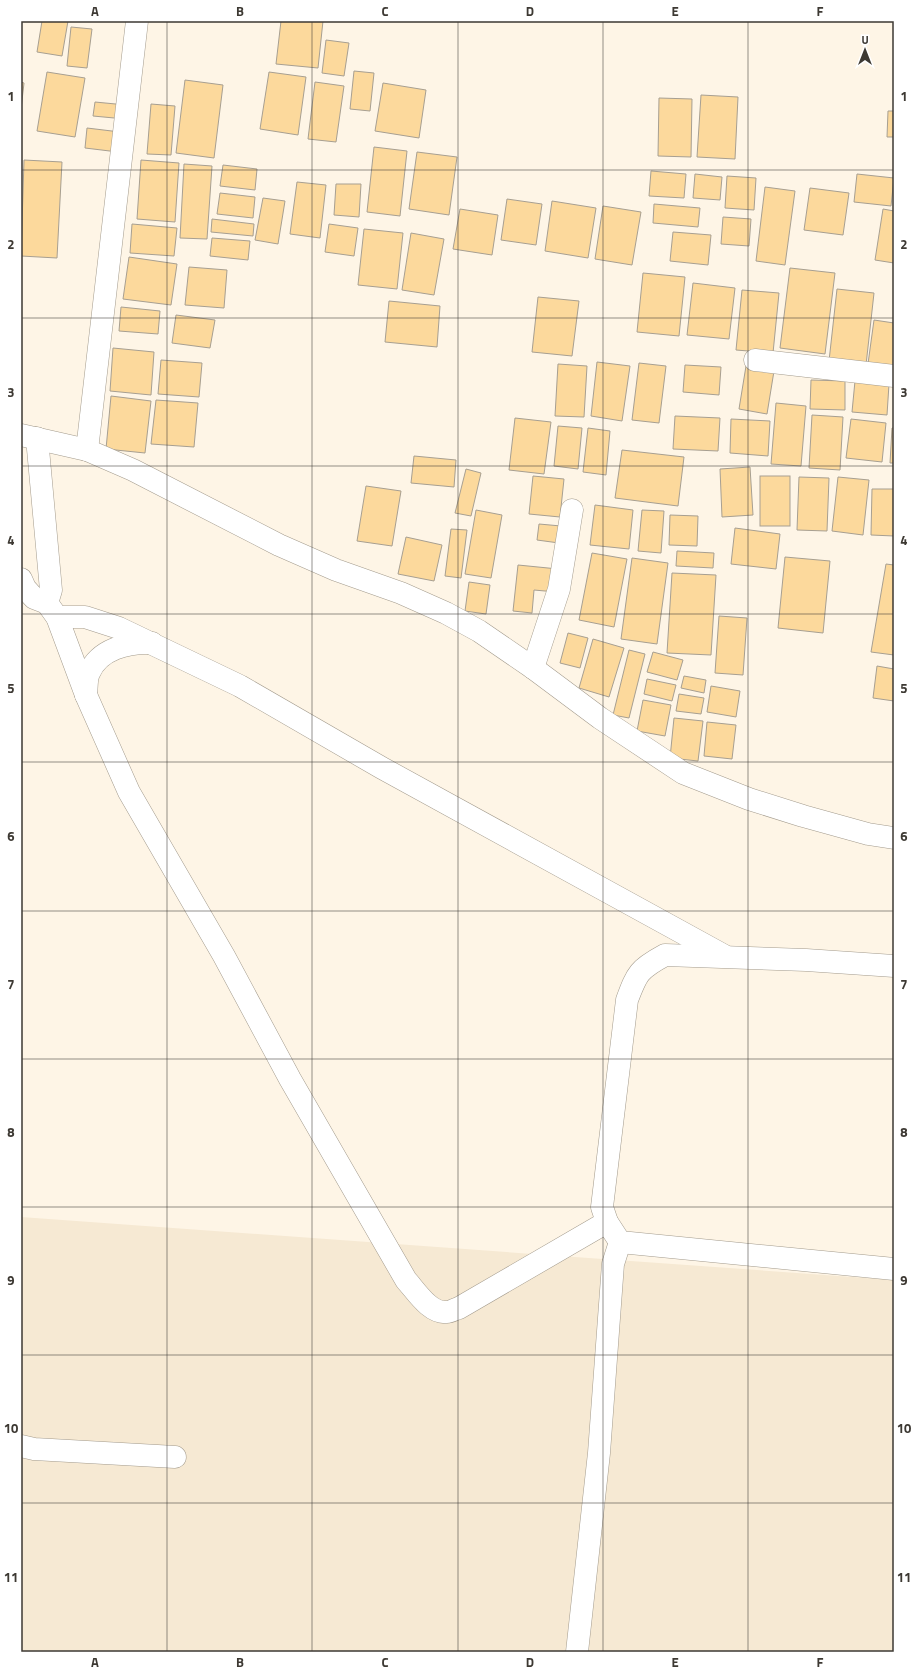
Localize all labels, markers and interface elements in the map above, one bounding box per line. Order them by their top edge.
text: A [91,1,99,21]
text: B [236,1,244,21]
text: C [381,1,389,21]
text: D [526,1,534,21]
text: E [671,1,679,21]
text: F [817,1,824,21]
north arrow [845,30,885,70]
text: U [861,32,869,48]
text: 1 [7,86,15,106]
text: 1 [900,86,908,106]
text: 2 [7,234,15,254]
text: 2 [900,234,908,254]
text: 3 [7,382,15,402]
text: 3 [900,382,908,402]
text: 4 [7,530,15,550]
text: 4 [900,530,908,550]
text: 5 [7,678,15,698]
text: 5 [900,678,908,698]
text: 6 [7,826,15,846]
text: 6 [900,826,908,846]
text: 7 [7,974,15,994]
text: 7 [900,974,908,994]
text: 8 [7,1122,15,1142]
text: 8 [900,1122,908,1142]
text: 9 [7,1270,15,1290]
text: 9 [900,1270,908,1290]
text: 10 [4,1418,18,1438]
text: 10 [897,1418,911,1438]
text: 11 [4,1567,18,1587]
text: 11 [897,1567,911,1587]
text: A [91,1652,99,1672]
text: B [236,1652,244,1672]
text: C [381,1652,389,1672]
text: D [526,1652,534,1672]
text: E [671,1652,679,1672]
text: F [817,1652,824,1672]

